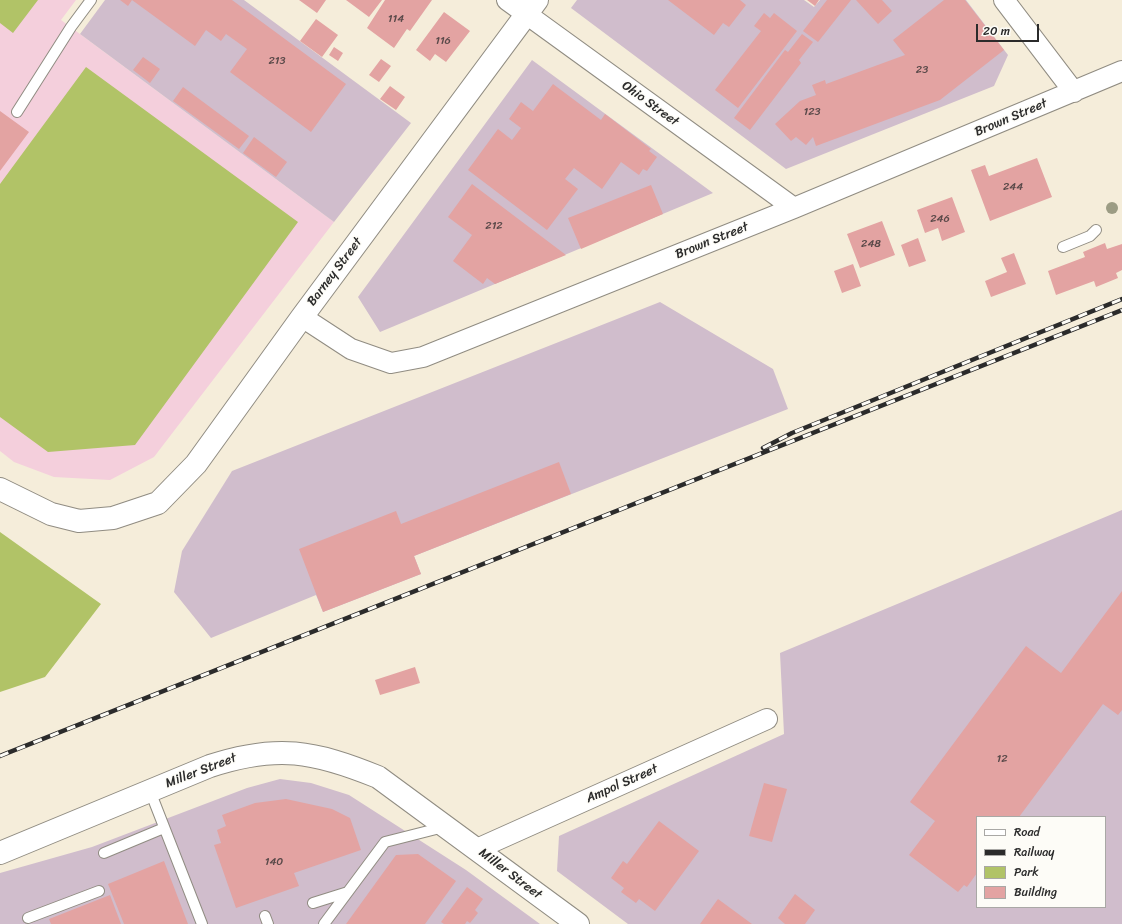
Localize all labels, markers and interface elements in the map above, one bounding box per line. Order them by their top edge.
house number: 114 [388,12,404,26]
scale bar [978,16,1041,42]
text: 20 m [983,20,1010,42]
house number: 116 [435,34,451,48]
house number: 213 [268,54,286,68]
house number: 23 [916,63,928,77]
street label: Ohio Street [618,78,682,130]
street label: Brown Street [972,96,1050,140]
house number: 123 [803,105,821,119]
house number: 244 [1003,180,1023,194]
house number: 246 [930,212,950,226]
house number: 212 [485,219,503,233]
street label: Brown Street [673,219,751,263]
street label: Barney Street [304,235,366,309]
house number: 248 [861,237,881,251]
street label: Miller Street [163,750,239,792]
house number: 12 [996,752,1008,766]
street label: Ampol Street [584,761,660,807]
legend [976,816,1106,908]
text: Road [1014,821,1040,843]
text: Railway [1014,841,1055,863]
street label: Miller Street [475,845,545,903]
house number: 140 [265,855,283,869]
text: Park [1014,861,1039,883]
text: Building [1014,881,1057,903]

